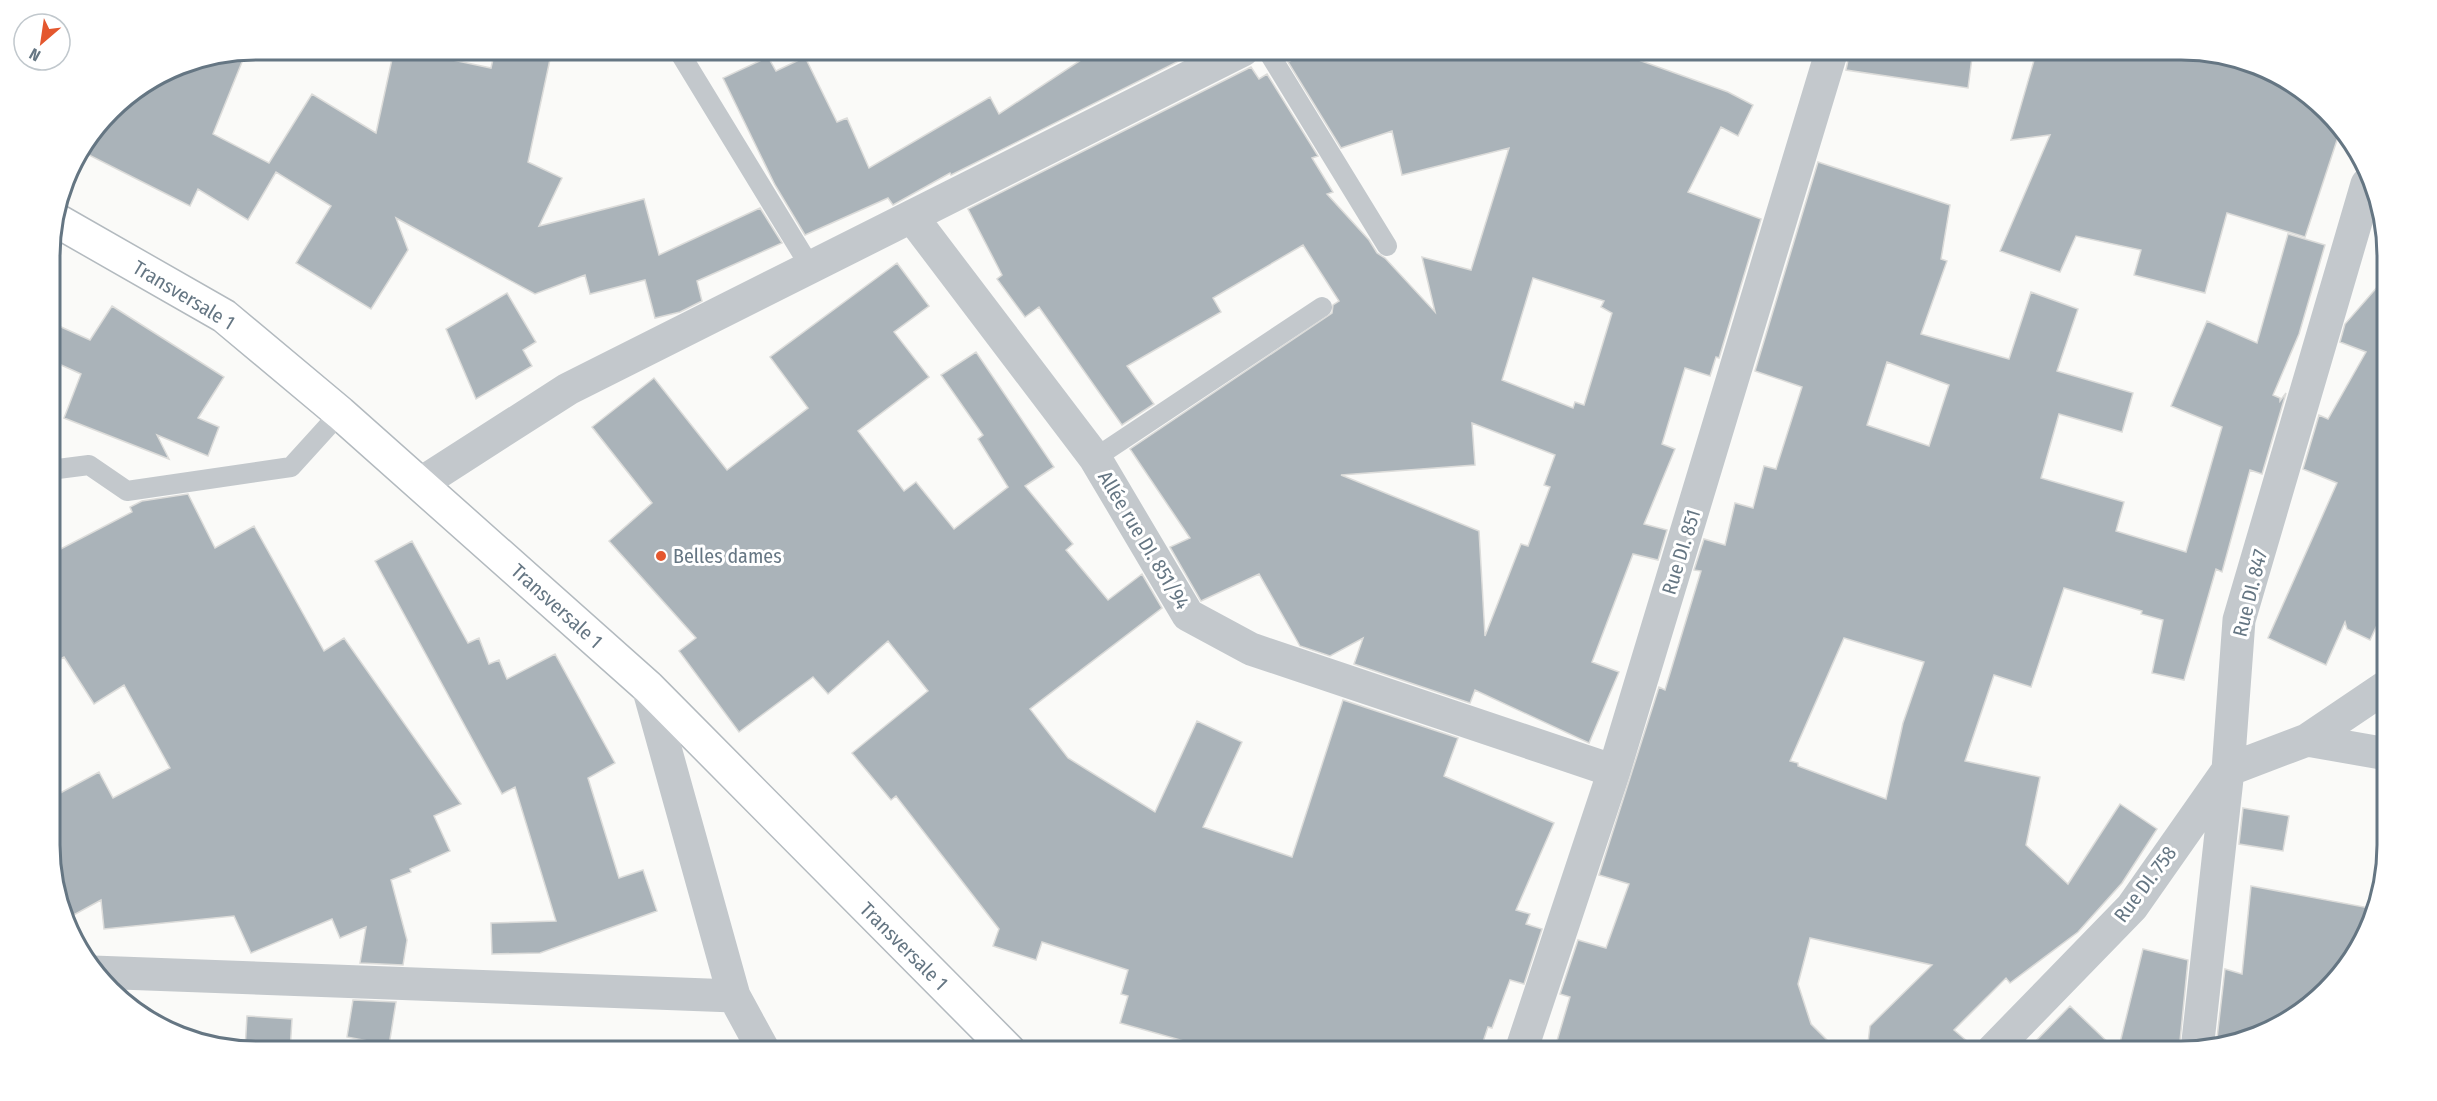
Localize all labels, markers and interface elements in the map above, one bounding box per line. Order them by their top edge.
north arrow [12,12,72,72]
text: N [26,44,44,65]
street label: Transversale 1 [129,255,239,335]
street label: Allée rue DI. 851/94 [1093,467,1195,614]
street label: Rue DI. 851 [1657,507,1705,597]
place label: Belles dames [673,544,782,568]
street label: Rue DI. 847 [2228,547,2272,639]
marker: Belles dames [654,549,668,563]
street label: Transversale 1 [506,559,608,653]
street label: Rue DI. 758 [2109,841,2181,927]
street label: Transversale 1 [855,897,953,995]

